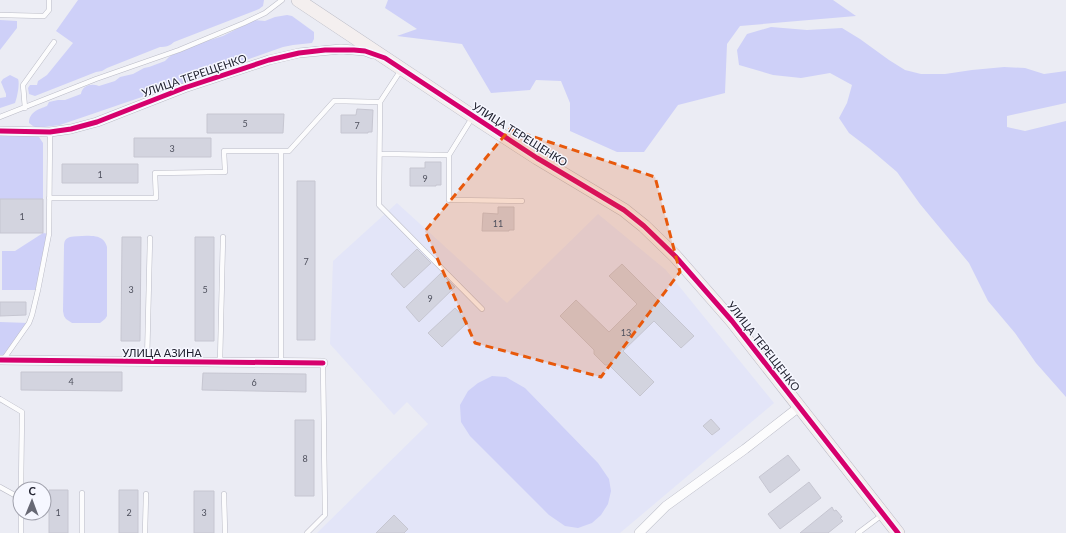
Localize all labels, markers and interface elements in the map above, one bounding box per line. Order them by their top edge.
street label: УЛИЦА ТЕРЕЩЕНКО [140,51,248,99]
street label: УЛИЦА ТЕРЕЩЕНКО [470,99,570,169]
house number: 5 [242,118,248,129]
house number: 7 [354,120,360,131]
house number: 3 [169,143,175,154]
house number: 1 [97,169,103,180]
house number: 9 [422,173,428,184]
house number: 1 [19,211,25,222]
house number: 11 [493,218,503,229]
house number: 7 [303,256,309,267]
house number: 3 [128,284,134,295]
house number: 5 [202,284,208,295]
house number: 9 [427,293,433,304]
street label: УЛИЦА ТЕРЕЩЕНКО [725,299,803,394]
house number: 13 [621,327,631,338]
street label: УЛИЦА АЗИНА [122,346,202,359]
house number: 4 [68,376,74,387]
house number: 6 [251,377,257,388]
house number: 8 [302,453,308,464]
north arrow [12,481,52,521]
text: С [28,484,37,497]
house number: 1 [55,507,61,518]
house number: 2 [126,507,132,518]
house number: 3 [201,507,207,518]

